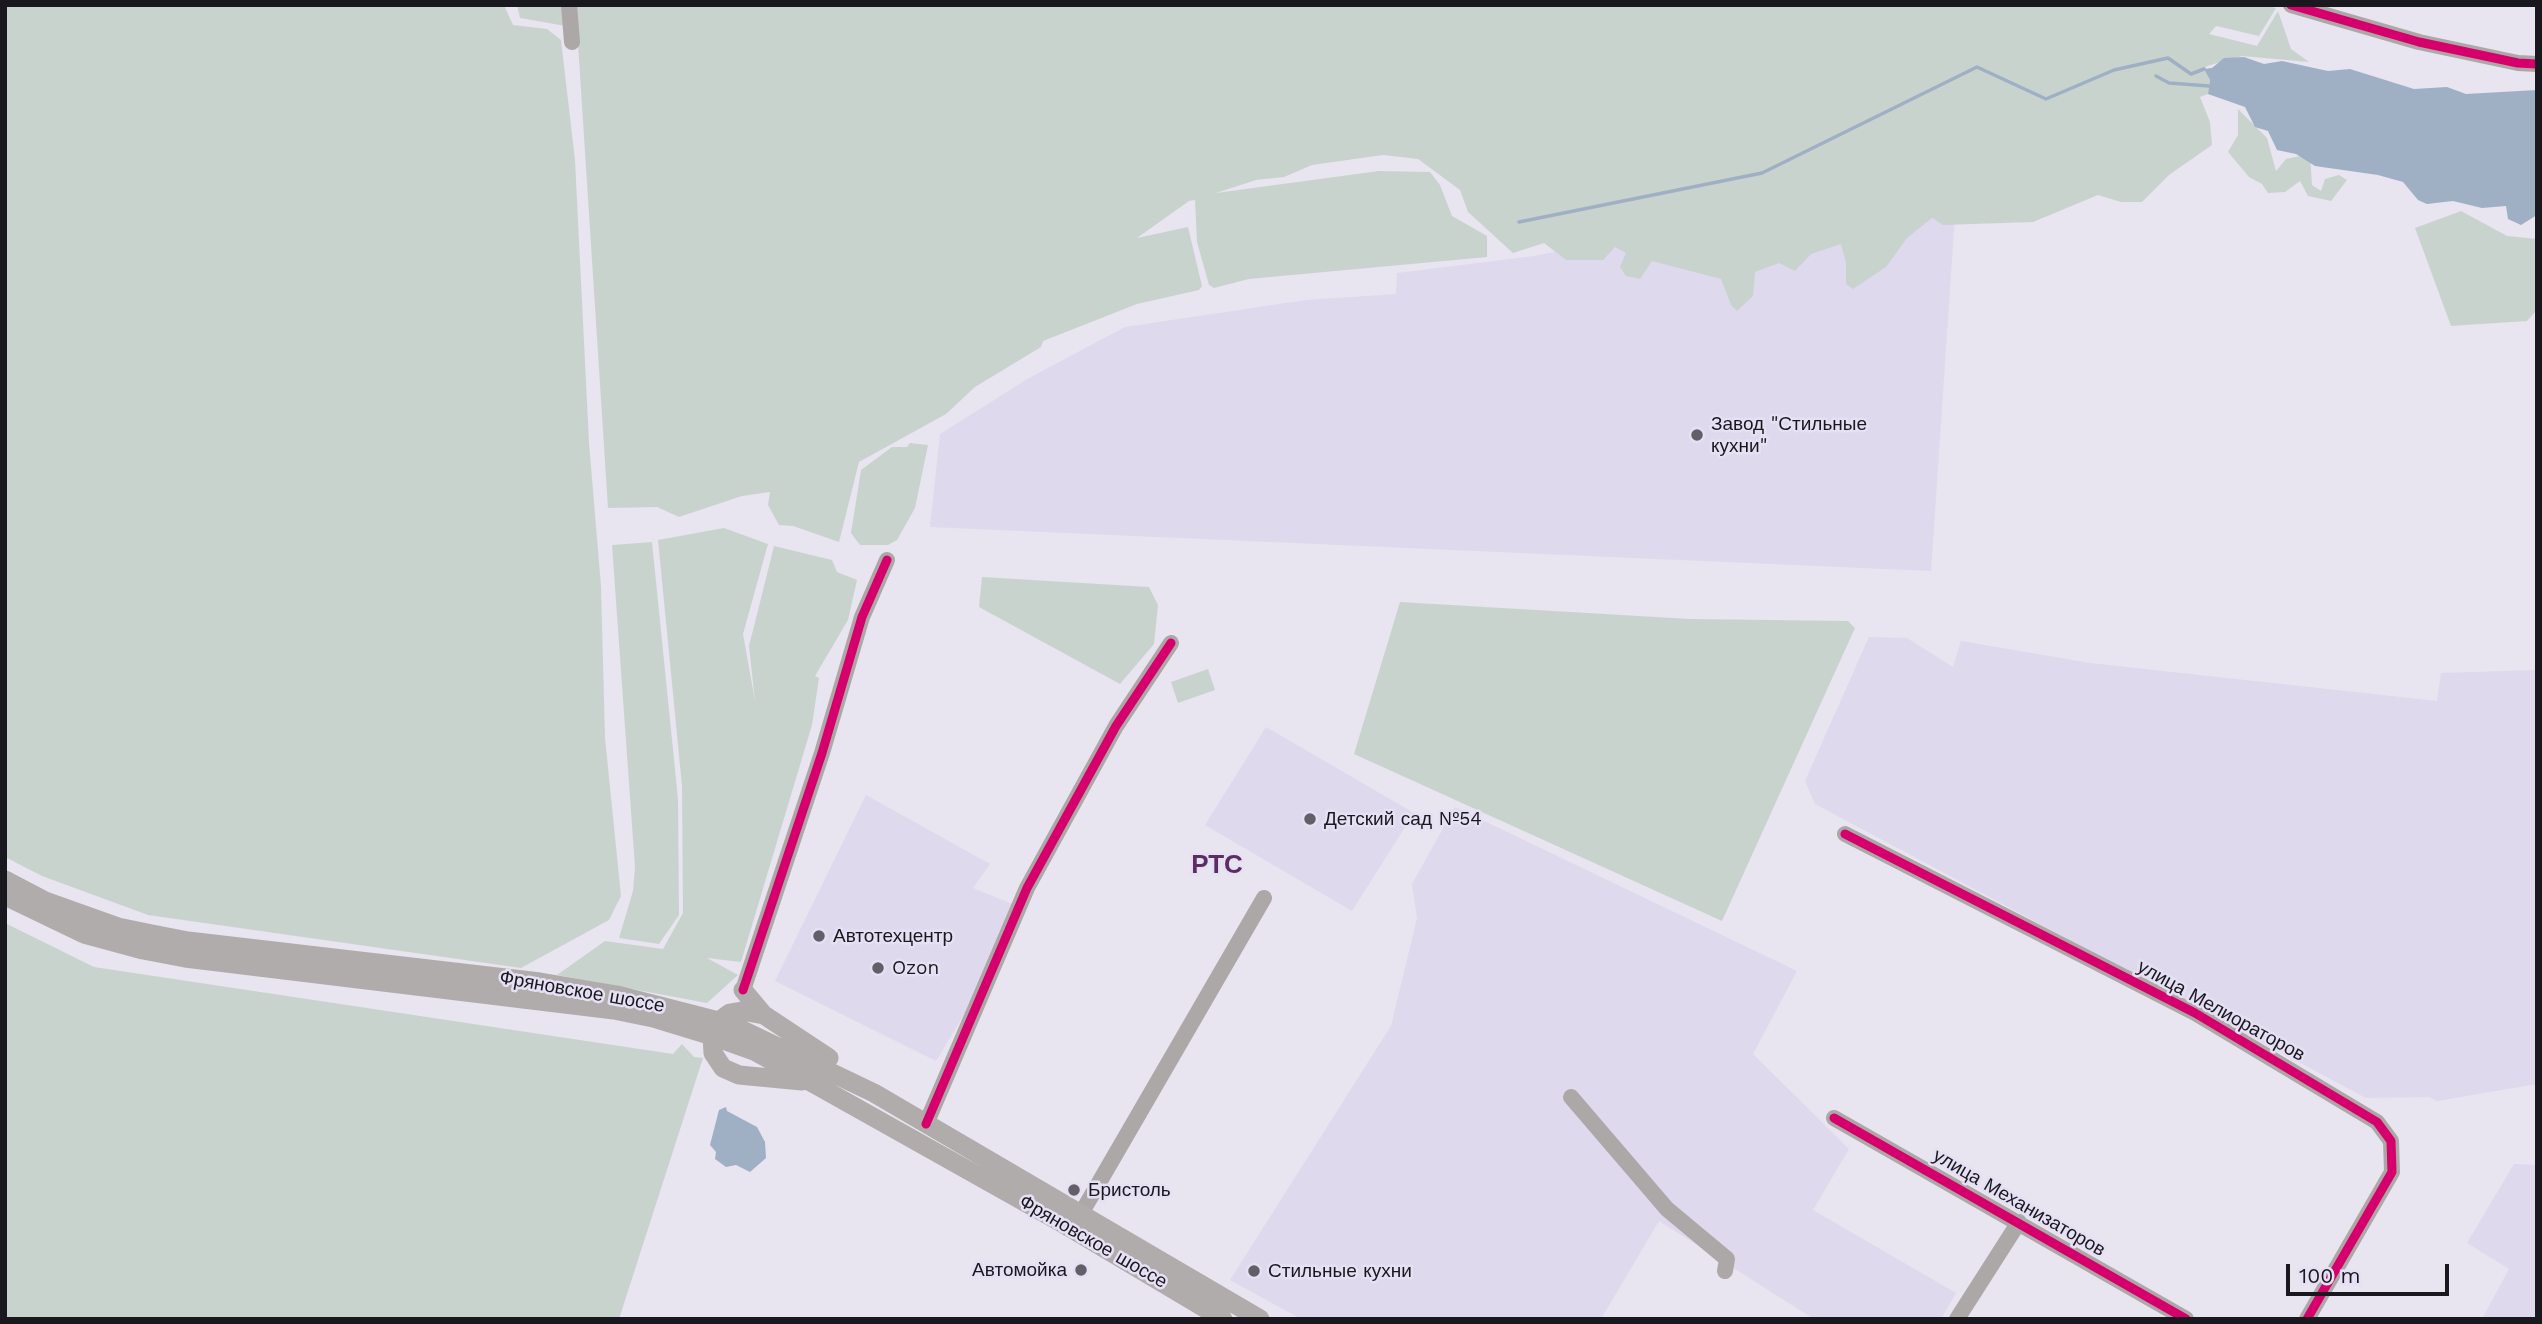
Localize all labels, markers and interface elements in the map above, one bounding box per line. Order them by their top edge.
place label: Завод "Стильные кухни" [1711,413,1867,457]
marker: Завод "Стильные кухни" [1689,427,1705,443]
place label: Детский сад №54 [1324,808,1482,830]
marker: Детский сад №54 [1302,811,1318,827]
district label: РТС [1191,849,1243,881]
place label: Автотехцентр [833,925,953,947]
marker: Автотехцентр [811,928,827,944]
street label: улица Мелиораторов [2133,955,2309,1067]
place label: Ozon [892,957,939,979]
marker: Ozon [870,960,886,976]
street label: Фряновское шоссе [498,966,666,1018]
street label: улица Механизаторов [1929,1144,2109,1262]
place label: Бристоль [1088,1179,1171,1201]
marker: Бристоль [1066,1182,1082,1198]
street label: Фряновское шоссе [1015,1190,1171,1294]
scale bar [2290,1250,2453,1294]
place label: Автомойка [972,1259,1067,1281]
place label: Стильные кухни [1268,1260,1412,1282]
marker: Автомойка [1073,1262,1089,1278]
marker: Стильные кухни [1246,1263,1262,1279]
text: 100 m [2299,1263,2361,1288]

